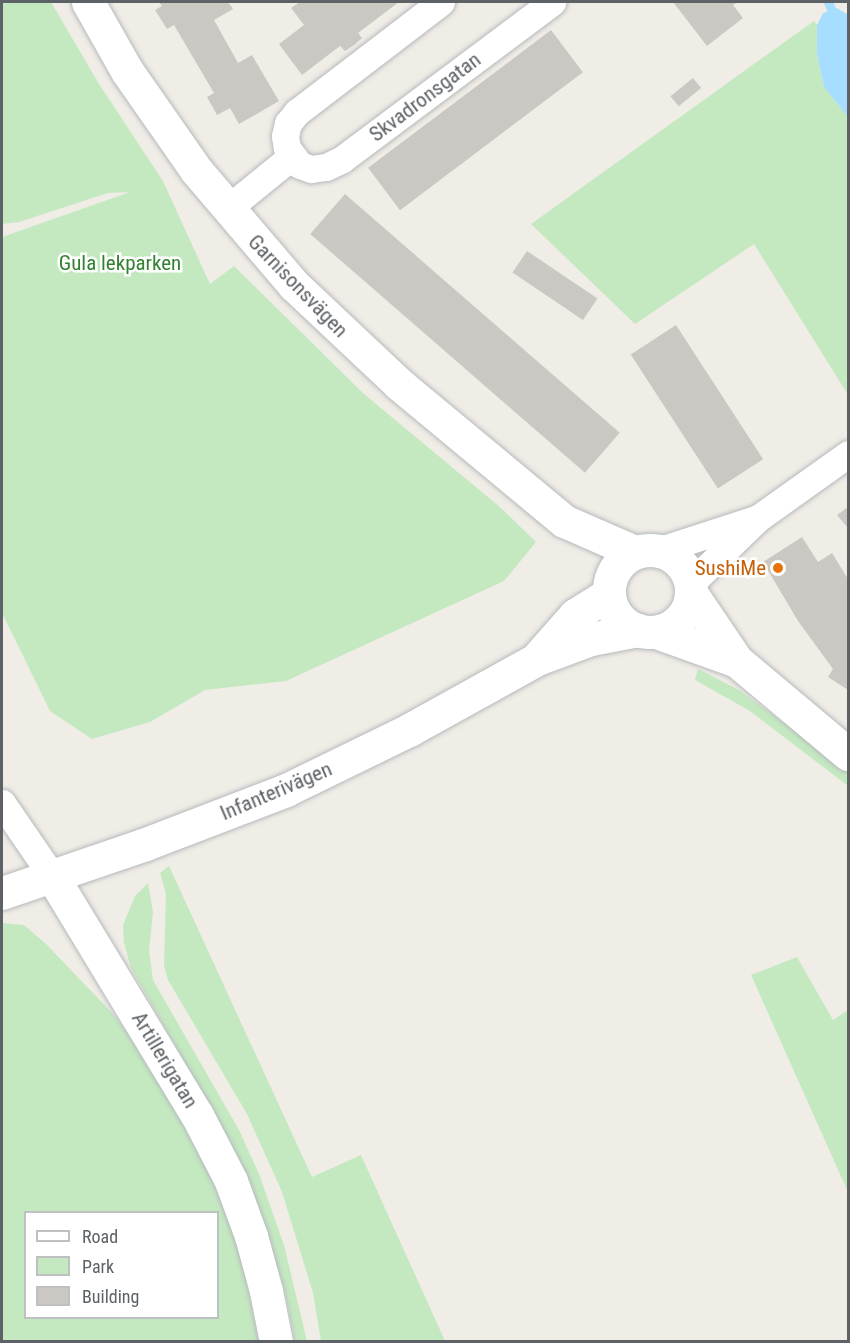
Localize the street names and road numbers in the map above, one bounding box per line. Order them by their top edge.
street label: Skvadronsgatan [364,47,486,147]
street label: Garnisonsvägen [243,229,353,343]
street label: Infanterivägen [216,756,336,826]
street label: Artillerigatan [126,1007,204,1113]

